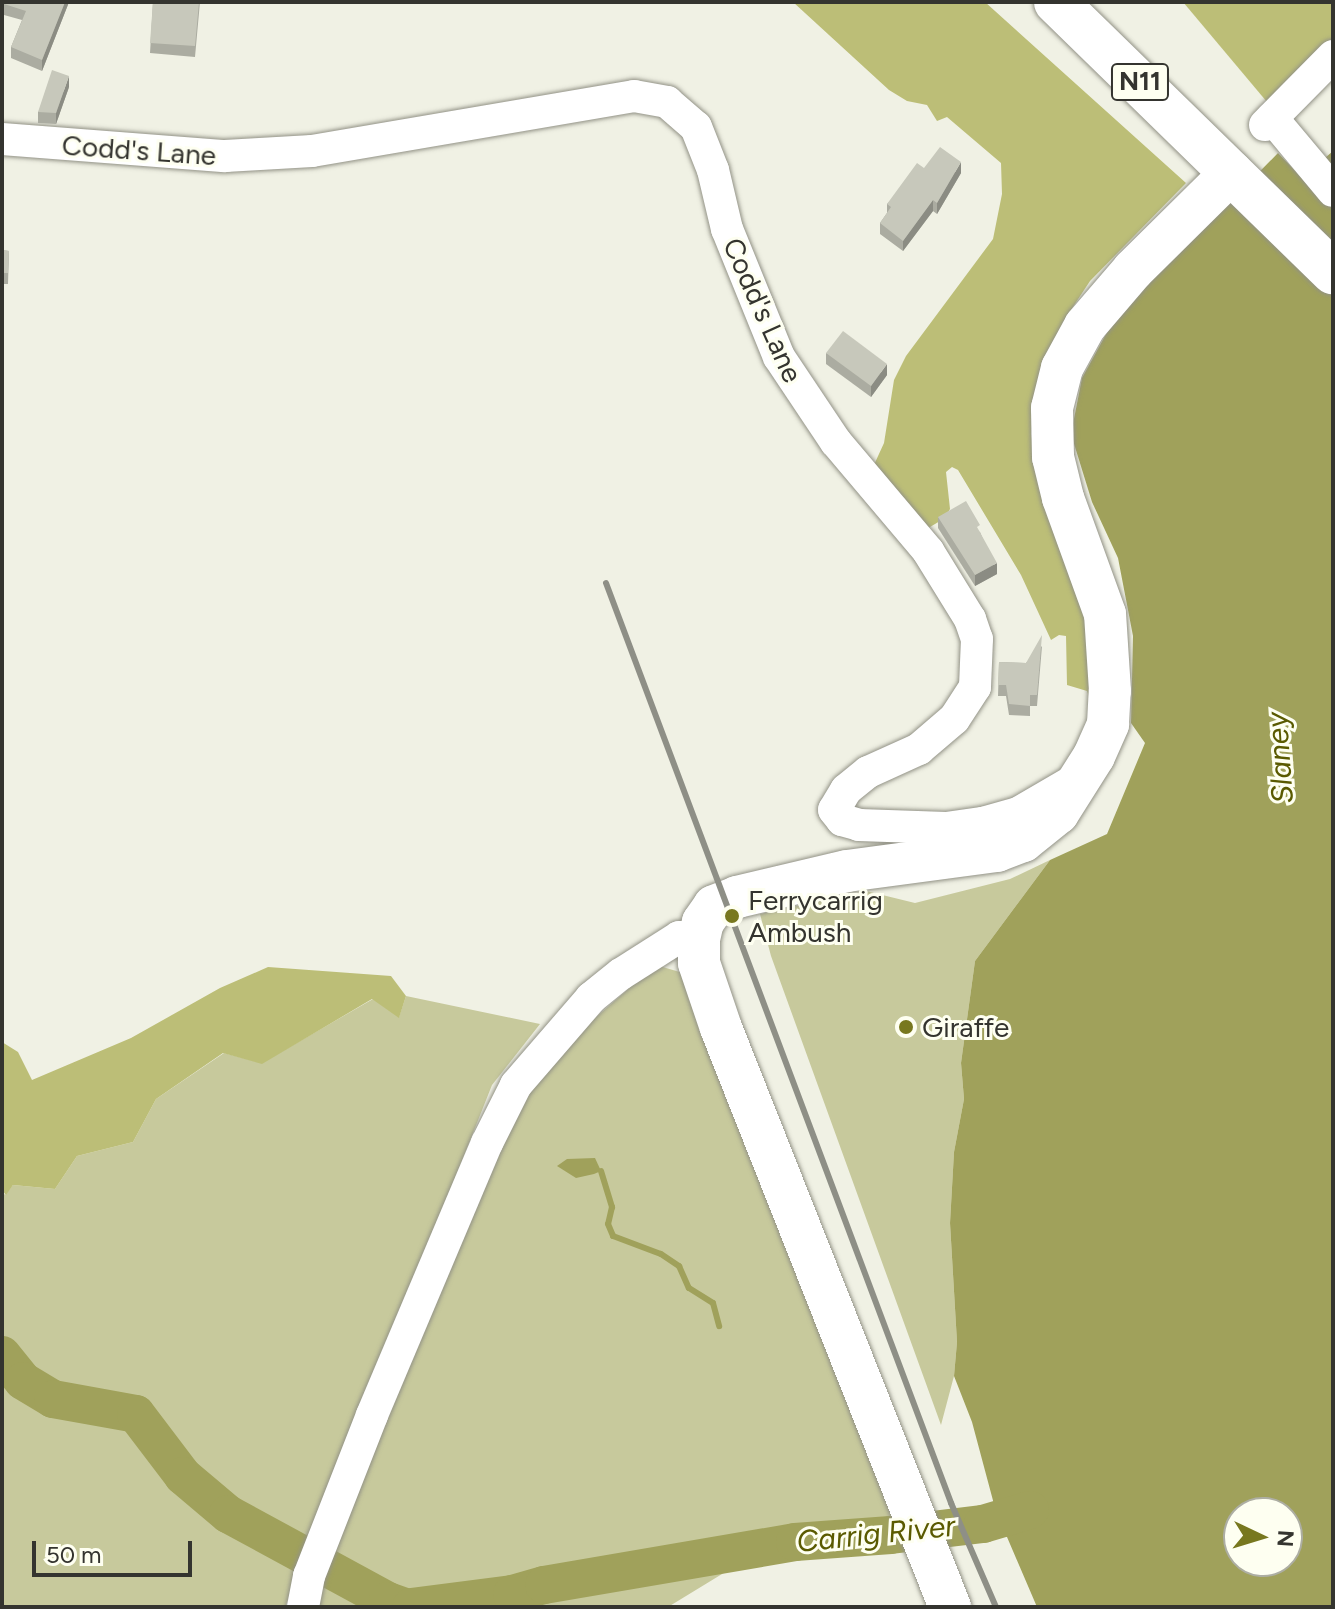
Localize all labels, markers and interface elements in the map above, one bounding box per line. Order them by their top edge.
road number: N11 [1110,60,1170,104]
street label: Codd's Lane [61,128,217,172]
street label: Codd's Lane [716,233,810,387]
water label: Slaney [1259,711,1301,805]
place label: Ferrycarrig Ambush [748,883,883,949]
marker: Ferrycarrig Ambush [723,907,741,925]
place label: Giraffe [922,1010,1009,1044]
marker: Giraffe [897,1018,915,1036]
north arrow [1223,1497,1303,1577]
water label: Carrig River [795,1508,957,1560]
scale bar [36,1525,196,1575]
text: N [1271,1529,1300,1548]
text: 50 m [46,1540,102,1569]

